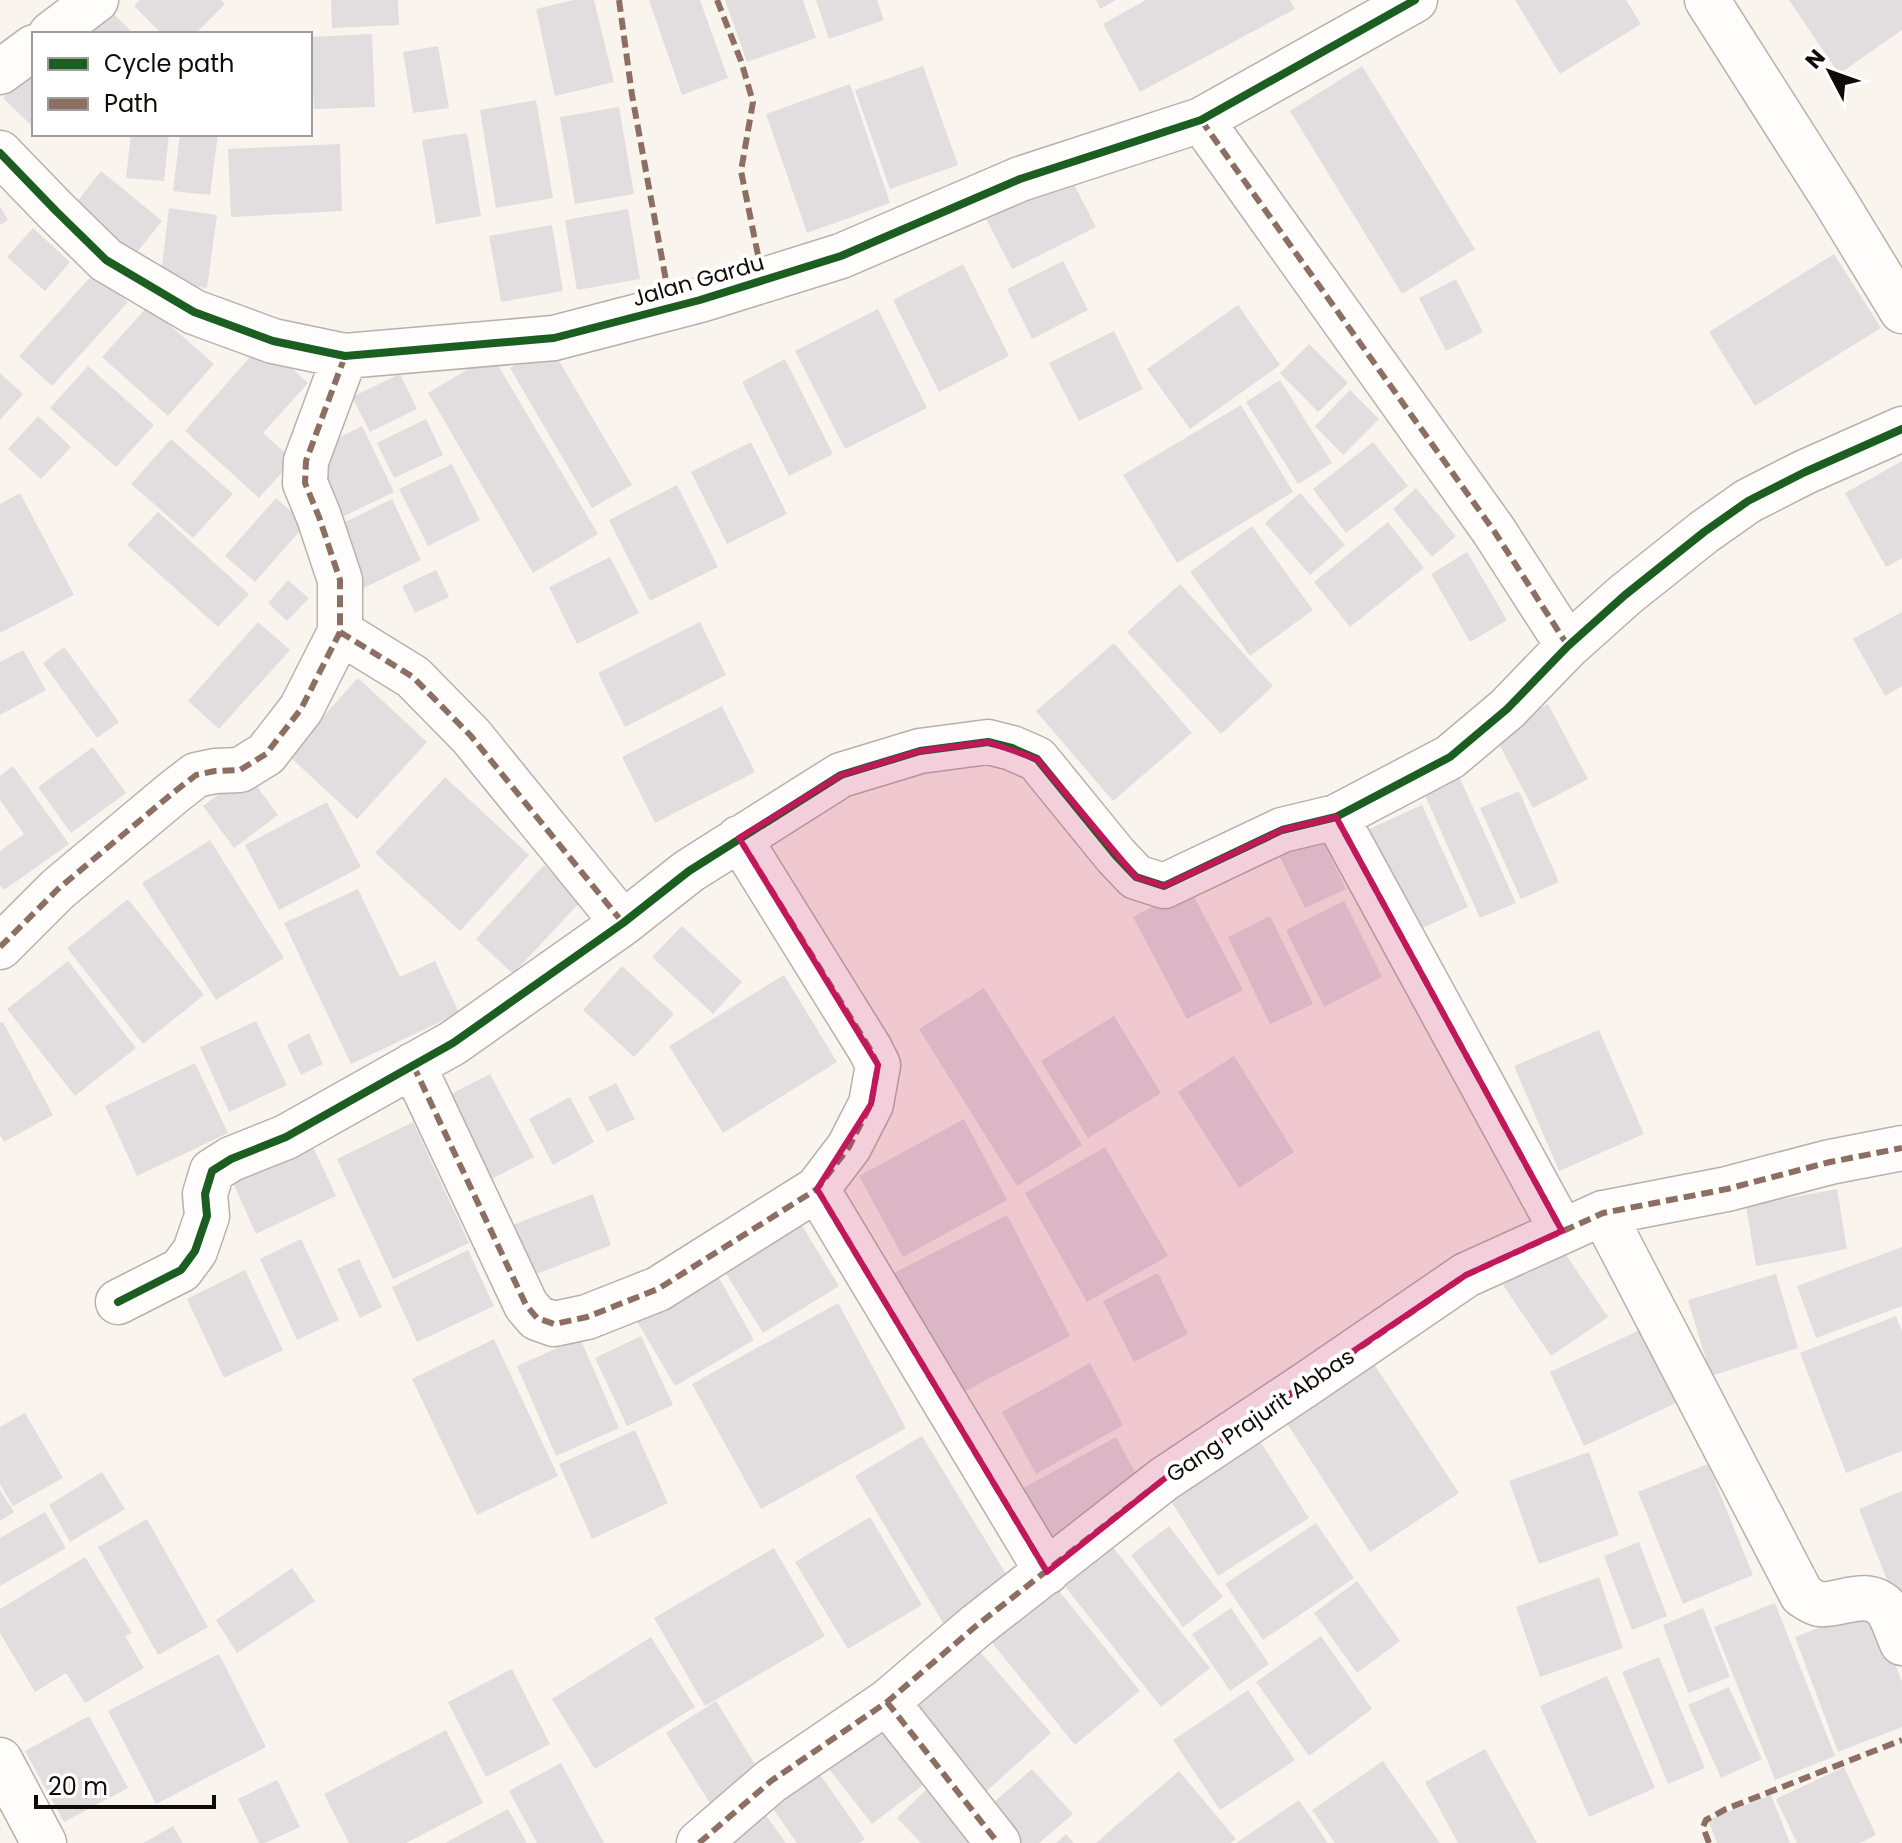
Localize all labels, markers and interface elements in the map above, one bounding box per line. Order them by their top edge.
legend [32,32,312,136]
north arrow [1790,32,1870,112]
text: N [1798,43,1832,76]
text: Cycle path [104,47,234,80]
text: Path [104,87,158,120]
street label: Jalan Gardu [629,247,768,314]
street label: Gang Prajurit Abbas [1160,1341,1360,1490]
scale bar [36,1759,214,1809]
text: 20 m [48,1770,108,1803]

